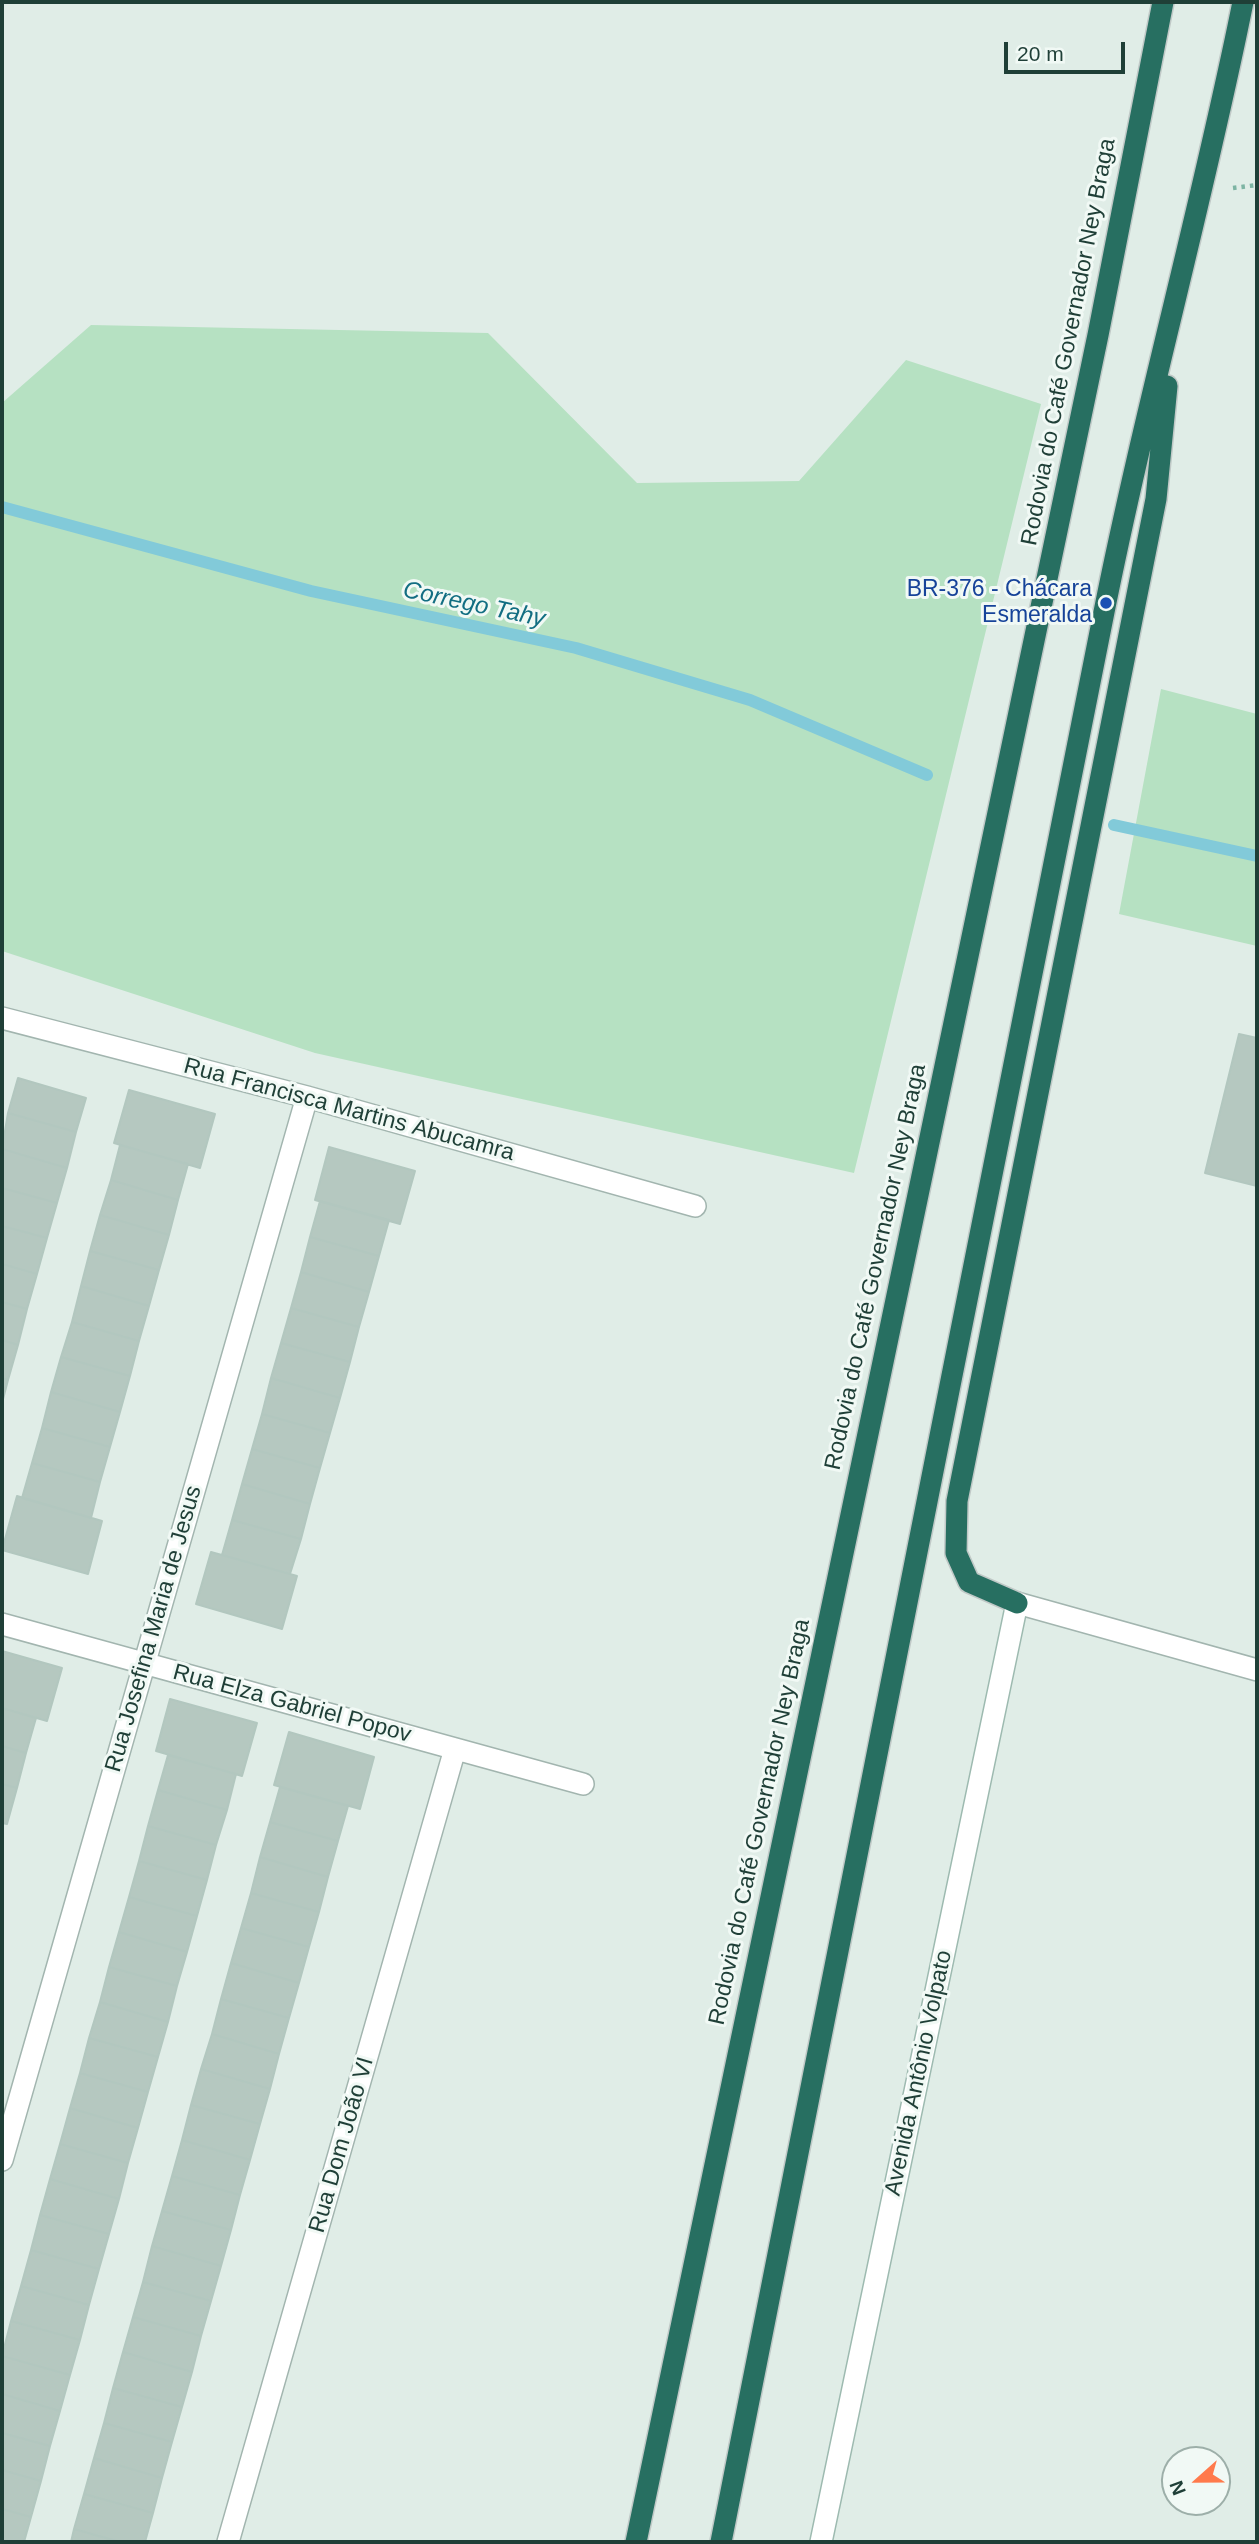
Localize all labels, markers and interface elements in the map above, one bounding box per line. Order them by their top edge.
scale bar [1007,28,1128,72]
text: 20 m [1017,42,1064,65]
street label: Rodovia do Café Governador Ney Braga [1016,136,1122,548]
water label: Corrego Tahy [400,576,548,634]
place label: BR-376 - Chácara Esmeralda [907,576,1092,630]
marker: BR-376 - Chácara Esmeralda [1098,595,1114,611]
street label: Rua Francisca Martins Abucamra [181,1053,517,1167]
street label: Rodovia do Café Governador Ney Braga [819,1062,933,1472]
street label: Rua Josefina Maria de Jesus [100,1483,208,1775]
street label: Rodovia do Café Governador Ney Braga [703,1617,817,2027]
street label: Rua Elza Gabriel Popov [170,1659,414,1749]
street label: Avenida Antônio Volpato [879,1948,959,2198]
street label: Rua Dom João VI [304,2054,380,2236]
north arrow [1161,2446,1231,2516]
text: N [1166,2478,1190,2498]

